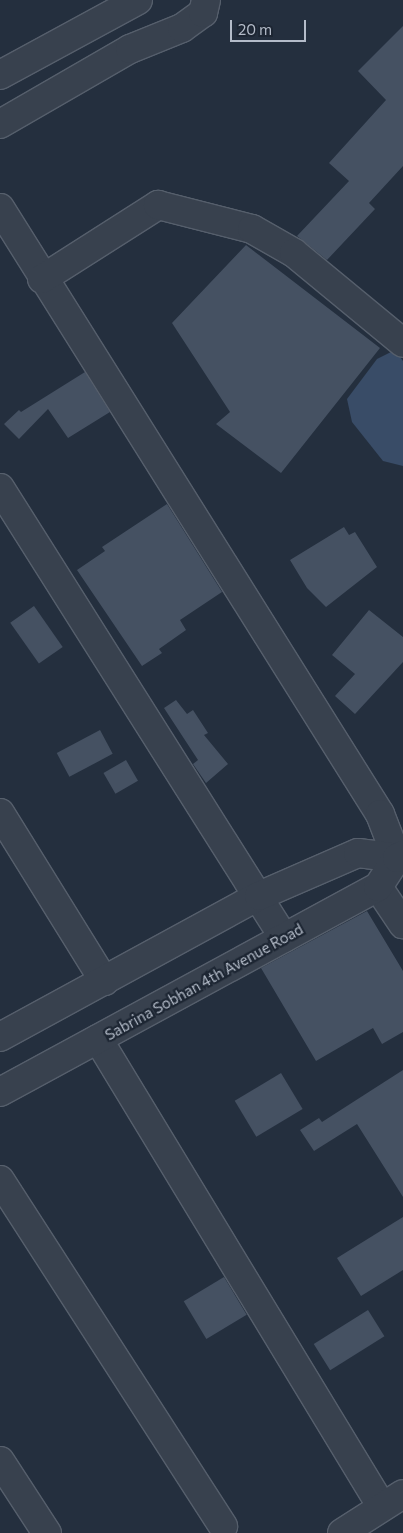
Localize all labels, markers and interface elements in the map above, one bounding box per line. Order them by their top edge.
scale bar [233,10,309,42]
text: 20 m [238,20,272,38]
street label: Sabrina Sobhan 4th Avenue Road [102,920,306,1044]

